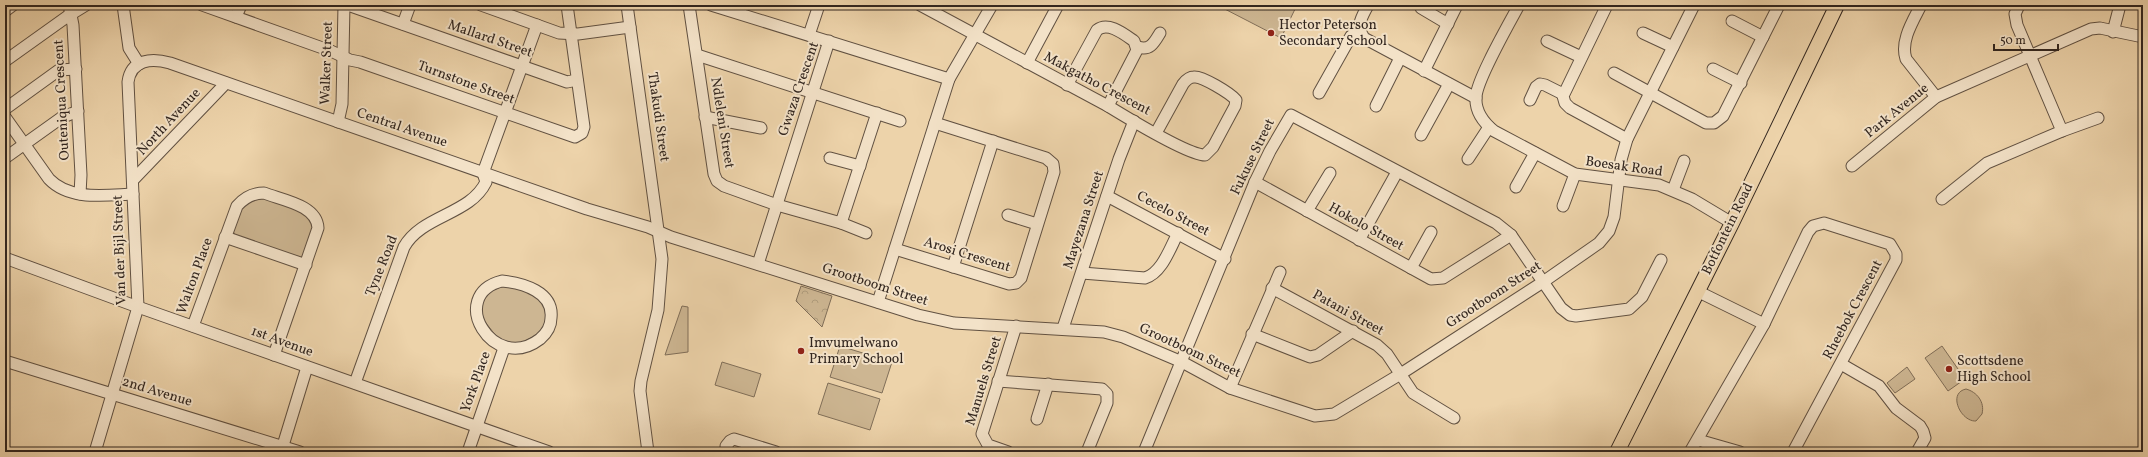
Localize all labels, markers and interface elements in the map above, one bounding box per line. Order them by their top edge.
street label: Mallard Street [445,16,535,62]
place label: Hector Peterson Secondary School [1279,16,1387,51]
street label: Walker Street [316,21,338,105]
scale bar [1994,26,2058,52]
marker: Hector Peterson Secondary School [1266,28,1276,38]
text: 50 m [2000,33,2026,49]
street label: Outeniqua Crescent [49,39,75,161]
street label: Gwaza Crescent [774,39,824,139]
street label: Makgatho Crescent [1040,48,1154,120]
street label: Turnstone Street [415,57,517,109]
street label: Thakudi Street [642,71,674,163]
street label: Ndleleni Street [705,76,739,170]
street label: Park Avenue [1861,79,1933,143]
street label: North Avenue [133,84,205,160]
street label: Central Avenue [354,104,450,153]
street label: Fukuse Street [1226,115,1280,198]
street label: Boesak Road [1584,152,1664,182]
street label: Mayezana Street [1059,168,1109,272]
street label: Botfontein Road [1698,180,1759,278]
street label: Cecelo Street [1133,187,1213,241]
street label: Van der Bijl Street [109,195,131,305]
street label: Hokolo Street [1325,198,1407,256]
street label: Tyne Road [361,232,403,299]
street label: Arosi Crescent [921,233,1013,277]
street label: Walton Place [172,235,218,317]
street label: Grootboom Street [1443,257,1546,333]
street label: Rheebok Crescent [1819,257,1887,363]
street label: Grootboom Street [820,259,930,311]
street label: Patani Street [1309,286,1387,340]
street label: Grootboom Street [1136,319,1244,383]
street label: 1st Avenue [248,322,316,362]
place label: Imvumelwano Primary School [809,334,903,369]
street label: Manuels Street [961,334,1007,428]
marker: Imvumelwano Primary School [796,346,806,356]
street label: York Place [456,349,496,415]
place label: Scottsdene High School [1957,352,2031,387]
marker: Scottsdene High School [1944,364,1954,374]
street label: 2nd Avenue [120,372,195,412]

